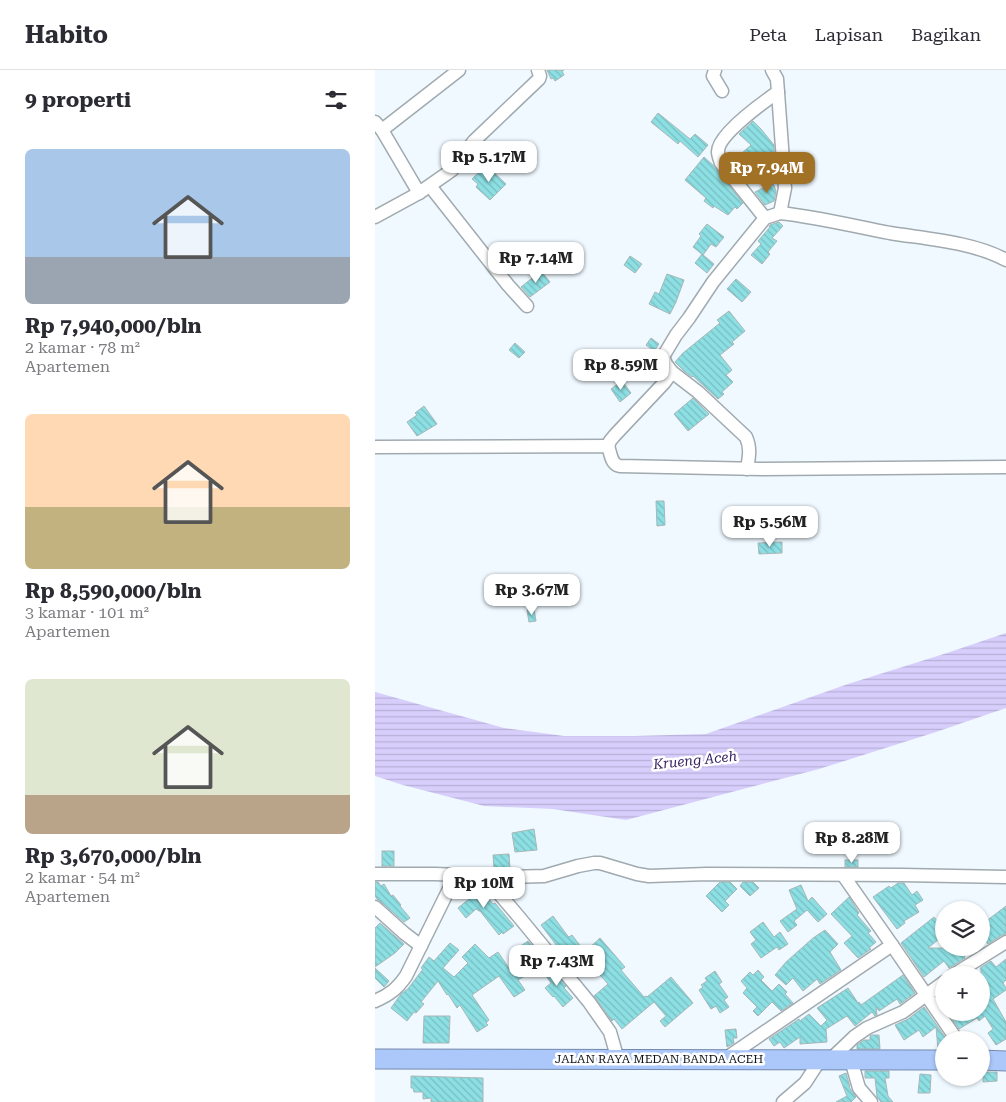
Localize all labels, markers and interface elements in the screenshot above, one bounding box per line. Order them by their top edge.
text: Habito [25,21,108,49]
text: Peta [749,24,787,45]
text: Lapisan [815,24,883,45]
text: Bagikan [911,24,981,45]
icon: filters [322,86,350,114]
text: 9 properti [25,88,131,112]
pin: Rp 5.17M [437,140,541,183]
text: Rp 5.17M [452,147,526,166]
pin: Rp 7.94M [715,152,819,194]
text: Rp 7.94M [730,158,804,177]
icon: home [143,182,233,272]
pin: Rp 7.14M [484,242,588,284]
text: Rp 7.14M [499,248,573,267]
text: Rp 7,940,000/bln [25,314,202,338]
text: 2 kamar · 78 m² [25,338,140,357]
pin: Rp 8.59M [569,348,673,391]
text: Rp 8.59M [584,355,658,374]
text: Apartemen [25,357,110,376]
icon: home [143,447,233,537]
pin: Rp 5.56M [718,506,822,548]
text: Rp 5.56M [733,512,807,531]
pin: Rp 3.67M [480,574,584,616]
text: Rp 8,590,000/bln [25,579,202,603]
text: Rp 3.67M [495,580,569,599]
text: 3 kamar · 101 m² [25,603,149,622]
text: Apartemen [25,622,110,641]
icon: home [143,712,233,802]
water label: Krueng Aceh [651,748,738,772]
pin: Rp 8.28M [800,822,904,864]
text: Rp 8.28M [815,828,889,847]
text: Rp 3,670,000/bln [25,844,202,868]
pin: Rp 10M [443,866,525,909]
text: 2 kamar · 54 m² [25,868,140,887]
text: Rp 10M [454,873,514,892]
text: Apartemen [25,887,110,906]
map controls [935,901,990,1086]
button: layers [935,901,990,956]
pin: Rp 7.43M [505,944,609,987]
text: Rp 7.43M [520,951,594,970]
button: + [935,966,990,1021]
button: − [935,1031,990,1086]
street label: JALAN RAYA MEDAN BANDA ACEH [555,1052,763,1066]

